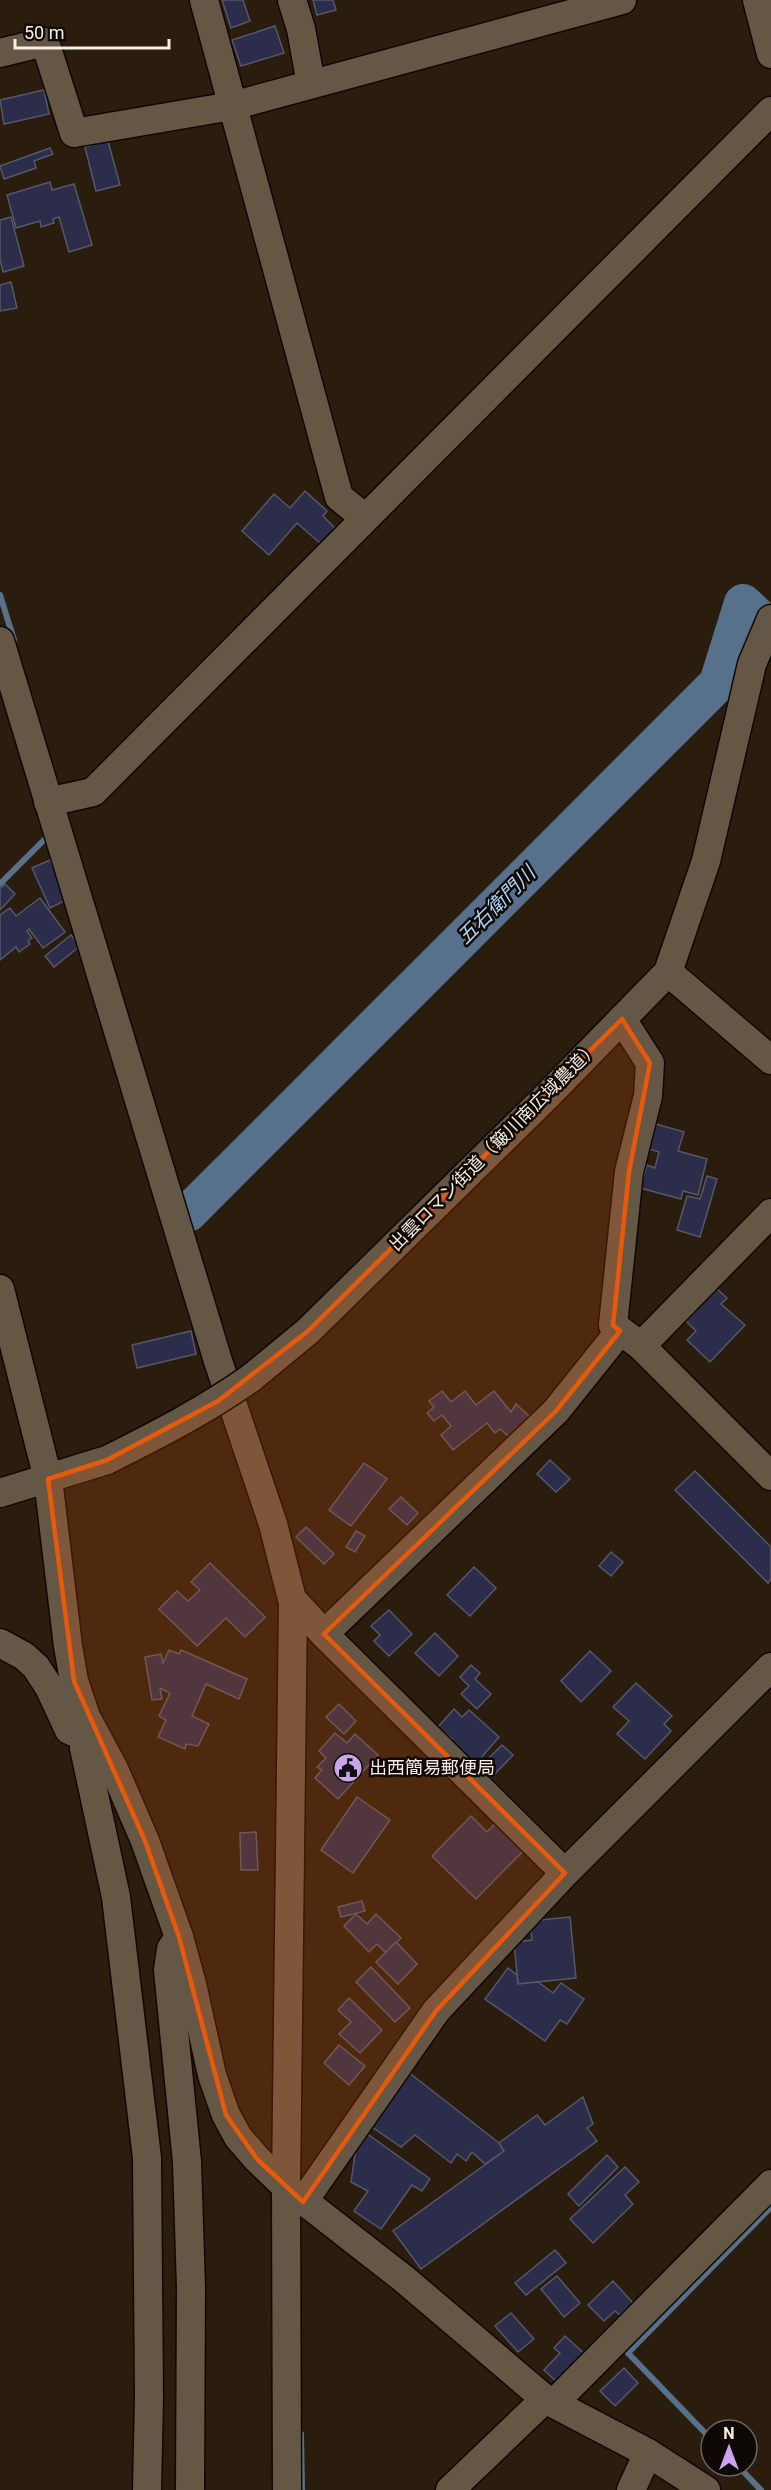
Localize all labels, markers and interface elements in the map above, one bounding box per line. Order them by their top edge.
scale bar [15,12,170,50]
text: 50 m [24,22,64,43]
water label: 五右衛門川 [452,860,541,949]
street label: 出雲ロマン街道（簸川南広域農道） [384,1036,603,1255]
public building icon: 出西簡易郵便局 [332,1752,364,1784]
place label: 出西簡易郵便局 [369,1757,495,1778]
north arrow [699,2418,759,2478]
text: N [723,2424,735,2443]

